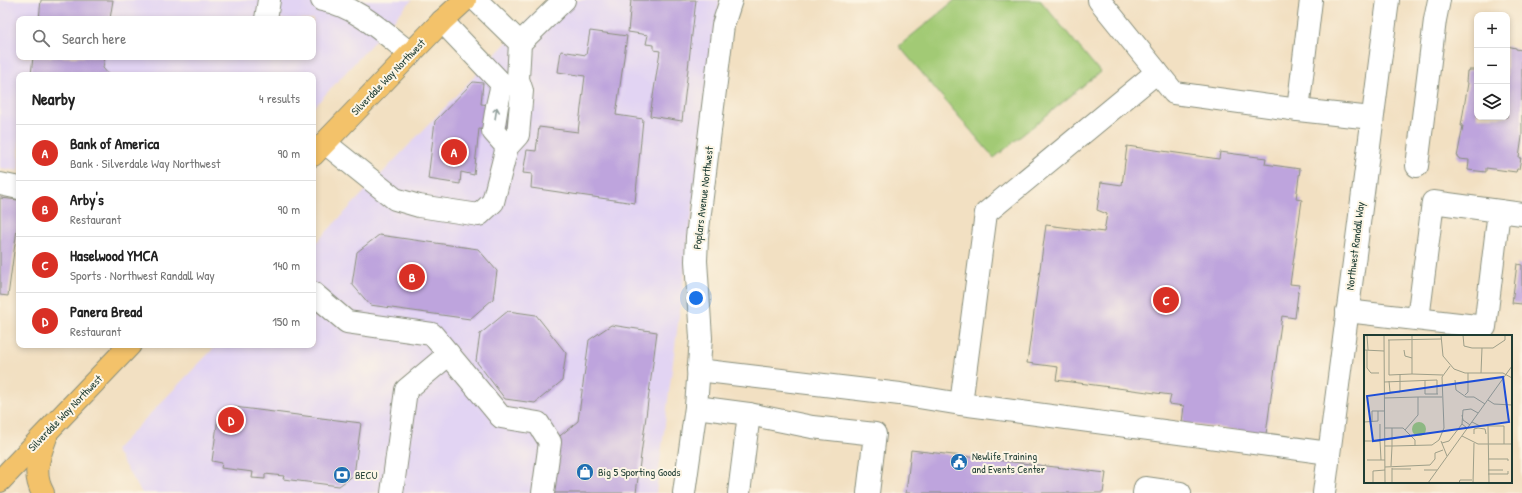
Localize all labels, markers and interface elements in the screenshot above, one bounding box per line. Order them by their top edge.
map controls [1474,12,1510,120]
button: + [1474,12,1510,48]
search box [16,16,316,60]
icon: search [30,27,52,49]
text: Search here [62,28,126,49]
street label: Silverdale Way Northwest [348,36,428,118]
button: − [1474,48,1510,84]
button: layers [1474,84,1510,120]
text: Nearby [32,87,75,110]
text: 4 results [259,89,300,107]
one-way arrow [492,107,500,120]
text: Bank of America [70,133,159,154]
pin: A [441,137,467,167]
text: A [42,144,48,162]
text: 90 m [278,144,300,162]
street label: Poplars Avenue Northwest [690,146,716,250]
text: Bank · Silverdale Way Northwest [70,154,220,172]
text: Arby's [70,189,104,210]
text: B [42,200,48,218]
text: 90 m [278,200,300,218]
street label: Northwest Randall Way [1343,201,1367,291]
text: Restaurant [70,210,121,228]
text: Haselwood YMCA [70,245,158,266]
text: C [41,256,49,274]
text: 140 m [273,256,300,274]
pin: B [399,262,425,292]
text: Sports · Northwest Randall Way [70,266,215,284]
pin: C [1153,285,1179,315]
your location [686,288,706,308]
text: Panera Bread [70,301,142,322]
text: D [42,312,48,330]
text: 150 m [272,312,300,330]
text: Restaurant [70,322,121,340]
inset map [1364,335,1512,483]
street label: Silverdale Way Northwest [25,372,105,454]
pin: D [218,405,244,435]
place label: Newlife Training and Events Center [972,449,1046,476]
public building icon: Newlife Training and Events Center [949,452,969,472]
shop icon: Big 5 Sporting Goods [575,462,595,482]
bank icon: BECU [332,465,352,485]
place label: Big 5 Sporting Goods [598,465,680,479]
place label: BECU [355,468,378,482]

